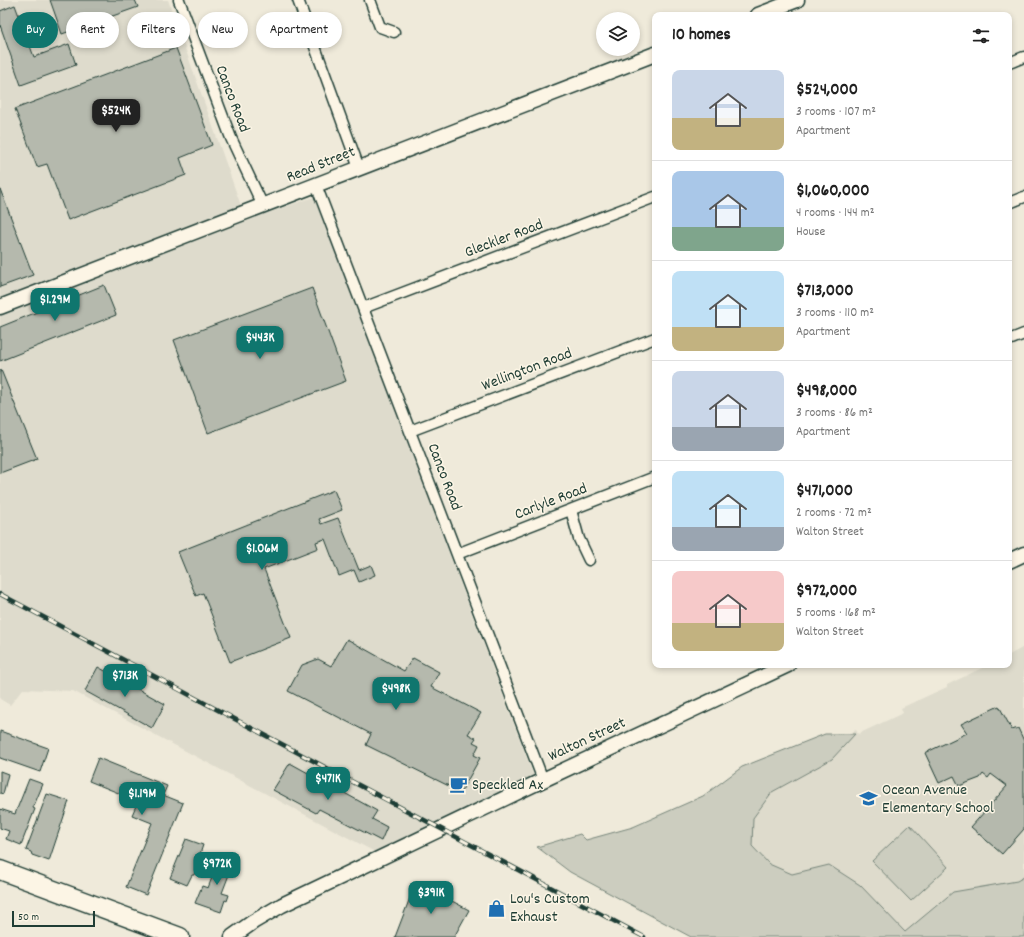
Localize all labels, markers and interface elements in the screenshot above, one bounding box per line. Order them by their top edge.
chip: Buy [12,12,58,48]
chip: Rent [66,12,119,48]
chip: Filters [127,12,190,48]
chip: New [198,12,248,48]
chip: Apartment [256,12,342,48]
map controls [596,12,640,56]
button: layers [596,12,640,56]
text: 10 homes [672,24,731,48]
icon: filters [970,25,992,47]
street label: Canco Road [209,62,255,136]
text: $524,000 [796,79,858,103]
icon: home [704,86,752,134]
pin: $524K [88,99,144,133]
text: $524K [101,102,131,121]
text: 3 rooms · 107 m² [796,103,876,122]
text: Apartment [796,122,850,141]
street label: Read Street [283,141,359,189]
text: $1,060,000 [796,180,869,204]
icon: home [704,187,752,235]
text: 4 rooms · 144 m² [796,204,874,223]
street label: Gleckler Road [461,214,547,264]
text: House [796,223,825,242]
text: $713,000 [796,280,853,304]
icon: home [704,287,752,335]
pin: $1.29M [22,288,88,322]
text: $1.29M [40,291,70,310]
text: 3 rooms · 110 m² [796,304,874,323]
text: Apartment [796,323,850,342]
pin: $443K [232,326,288,360]
text: $443K [245,329,275,348]
street label: Wellington Road [478,342,576,398]
text: $498,000 [796,380,857,404]
icon: home [704,387,752,435]
text: 3 rooms · 86 m² [796,404,873,423]
text: Apartment [796,423,850,442]
street label: Canco Road [421,440,467,514]
street label: Carlyle Road [511,478,591,526]
text: $471,000 [796,480,853,504]
icon: home [704,487,752,535]
text: 2 rooms · 72 m² [796,504,872,523]
text: Walton Street [796,523,864,542]
pin: $1.06M [229,537,295,571]
text: $1.06M [246,540,278,559]
text: $972,000 [796,580,857,604]
icon: home [704,587,752,635]
text: 5 rooms · 168 m² [796,604,876,623]
text: Walton Street [796,623,864,642]
pin: $713K [97,664,153,698]
text: $713K [112,667,138,686]
pin: $498K [368,677,424,711]
text: $498K [381,680,411,699]
street label: Walton Street [544,712,630,768]
pin: $471K [300,767,356,801]
text: $471K [315,770,341,789]
place label: Speckled Ax [472,774,543,797]
cafe icon: Speckled Ax [449,775,469,795]
place label: Ocean Avenue Elementary School [882,779,994,820]
pin: $1.19M [109,782,175,816]
text: $1.19M [128,785,156,804]
school or university icon: Ocean Avenue Elementary School [859,789,879,809]
pin: $972K [189,852,245,886]
text: $972K [202,855,232,874]
pin: $391K [403,881,459,915]
text: $391K [417,884,445,903]
place label: Lou's Custom Exhaust [510,888,590,929]
shop icon: Lou's Custom Exhaust [487,898,507,918]
scale bar [12,909,95,928]
text: 50 m [18,910,39,926]

